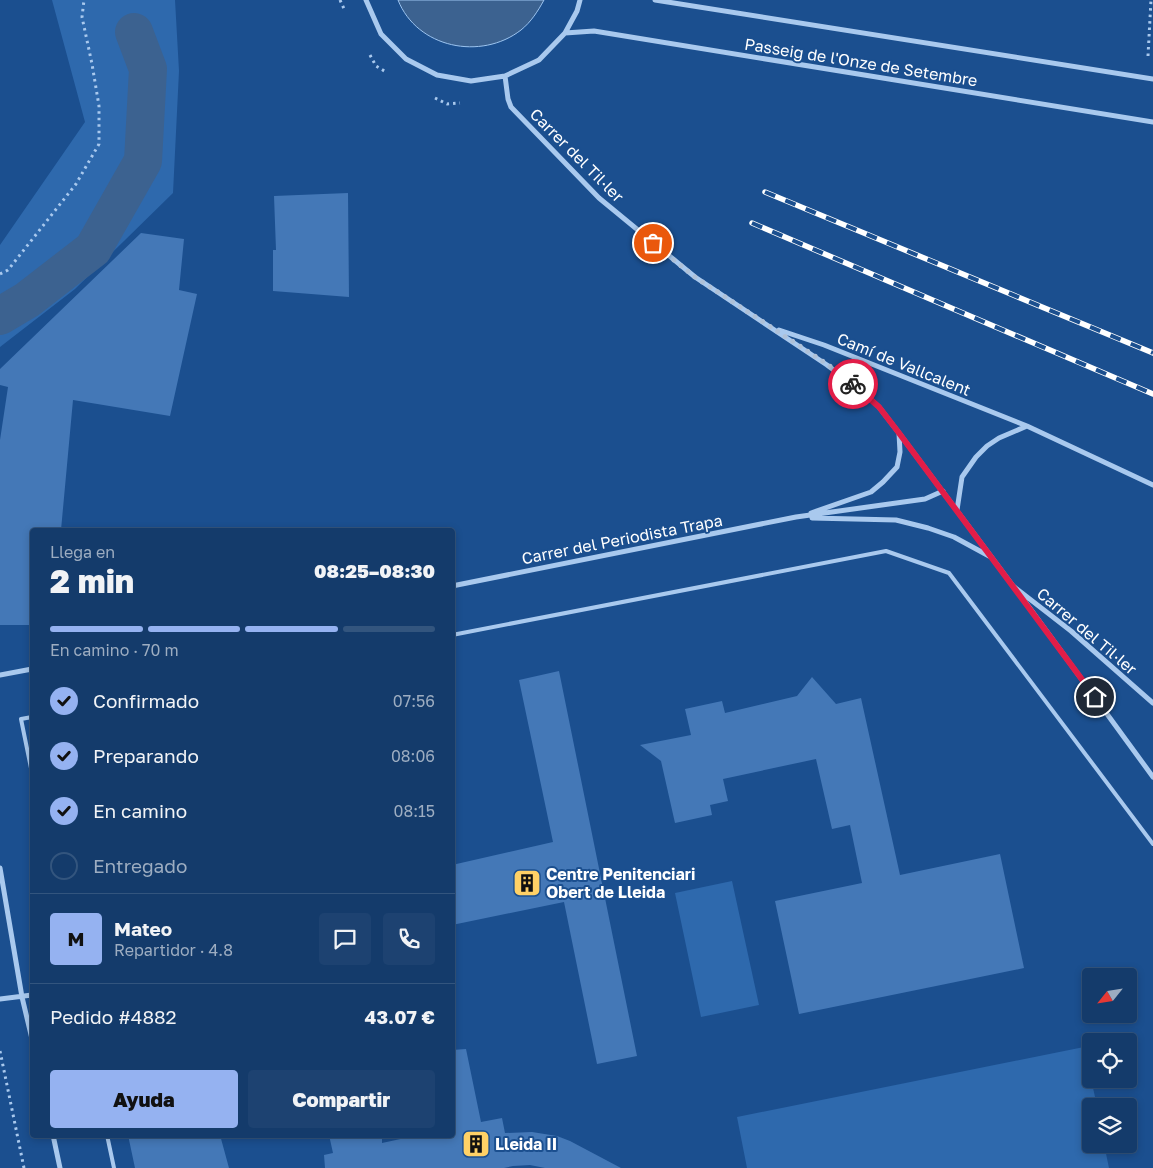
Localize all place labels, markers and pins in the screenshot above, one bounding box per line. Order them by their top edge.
pin [632,222,674,264]
pin [1074,676,1116,718]
place label: Centre Penitenciari Obert de Lleida [546,864,695,902]
building icon: Centre Penitenciari Obert de Lleida [512,868,542,898]
building icon: Lleida II [461,1129,491,1159]
place label: Lleida II [495,1134,557,1154]

